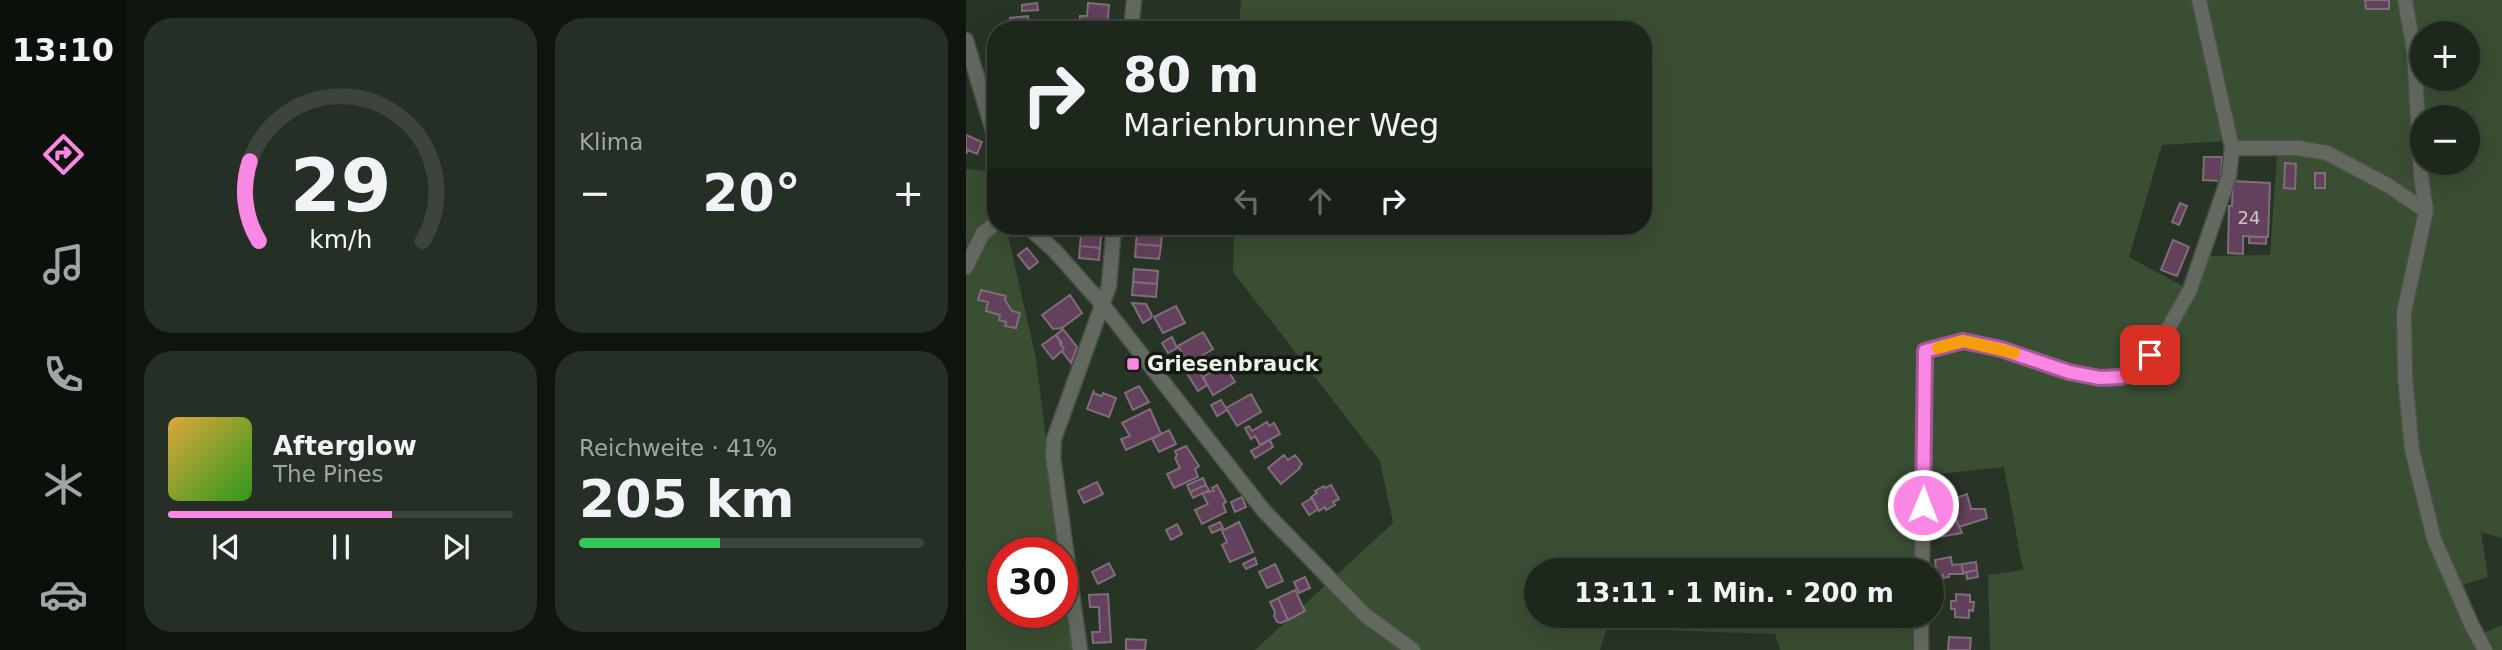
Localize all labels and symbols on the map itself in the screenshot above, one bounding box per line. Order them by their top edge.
house number: 24 [2238,207,2260,228]
pin [2120,325,2180,385]
place label: Griesenbrauck [1147,352,1320,376]
marker: Griesenbrauck [1125,356,1141,372]
position arrow [1886,468,1960,542]
speed limit sign: 30 [987,537,1078,628]

